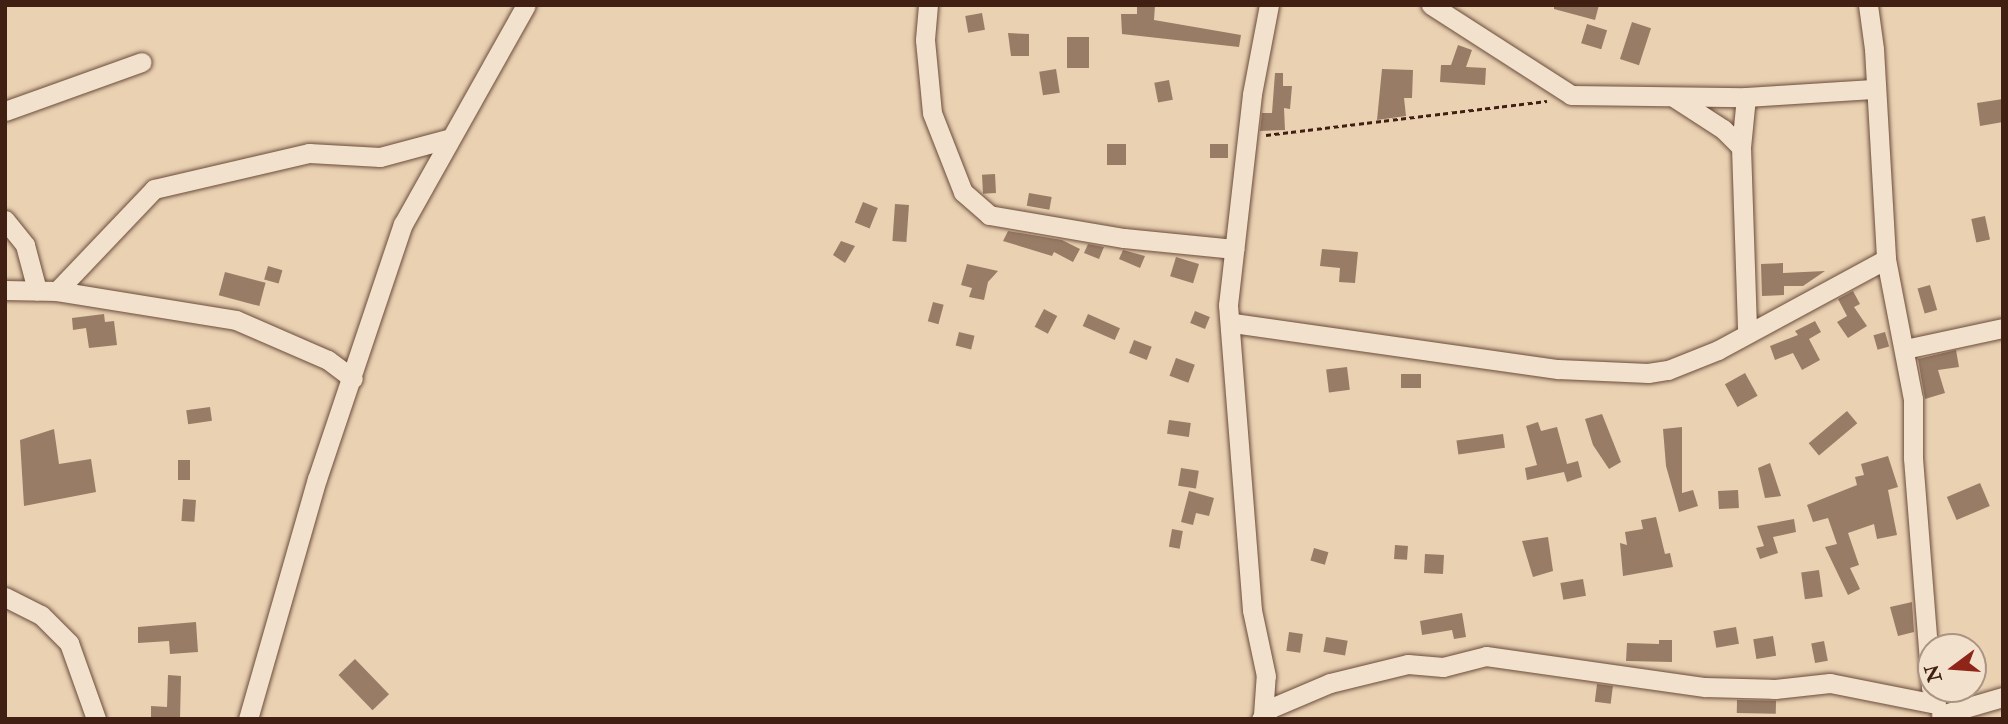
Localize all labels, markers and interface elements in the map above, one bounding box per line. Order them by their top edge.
north arrow [1917,633,1987,703]
text: N [1920,662,1948,685]

